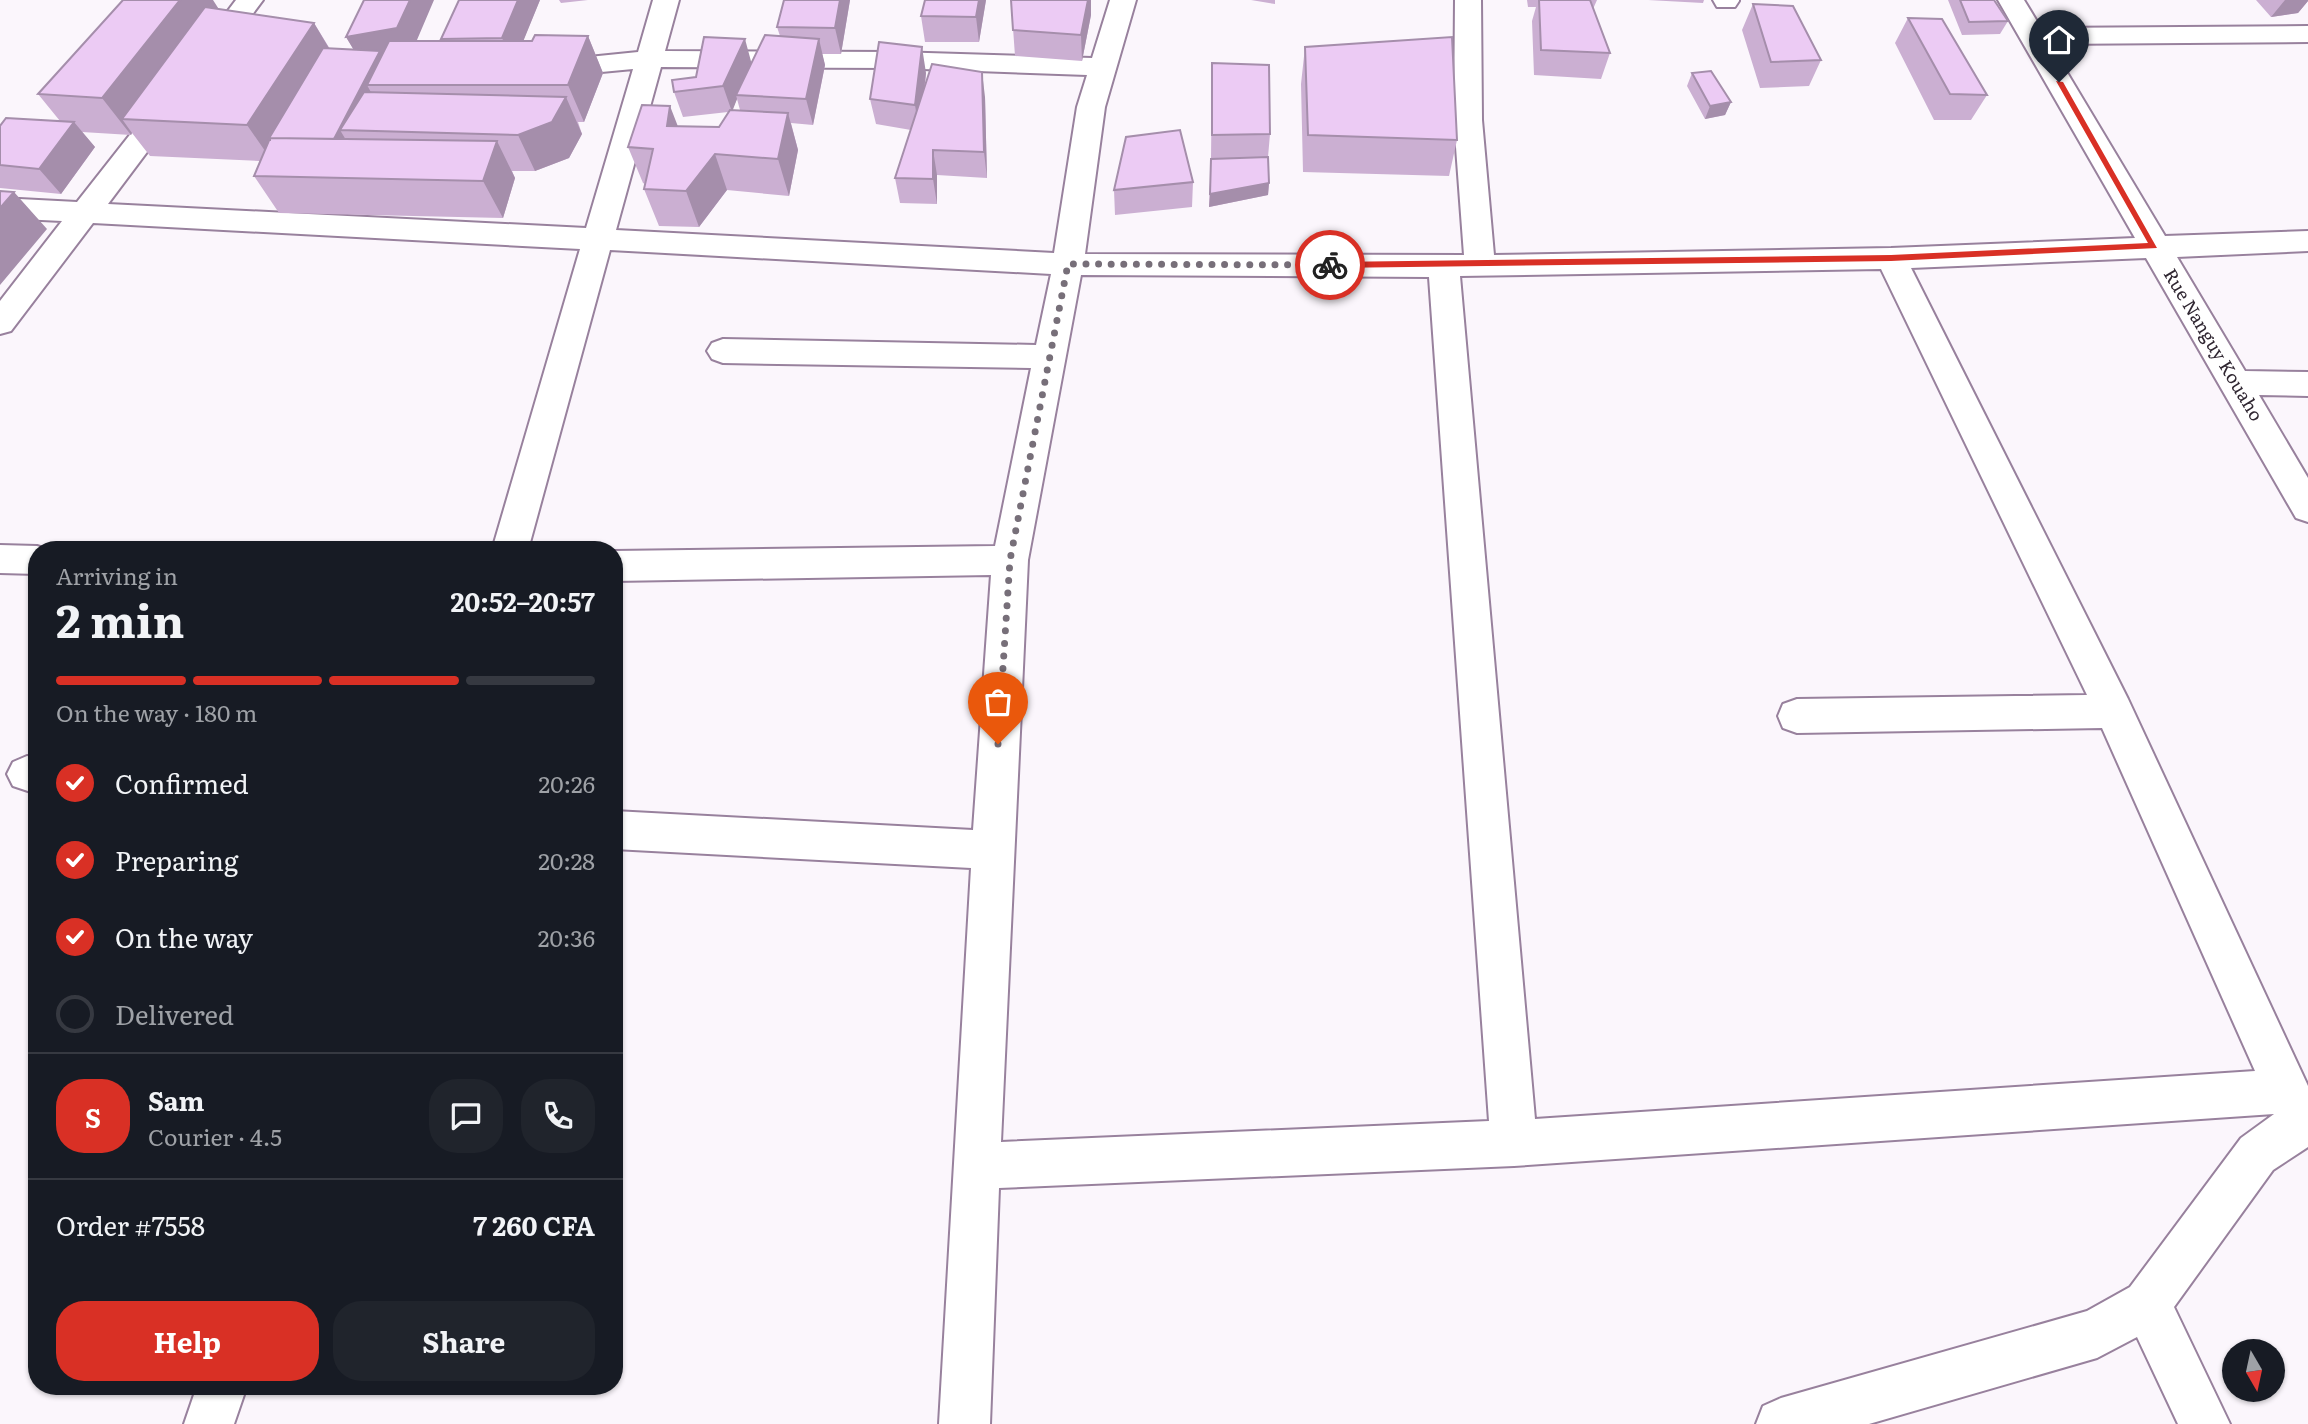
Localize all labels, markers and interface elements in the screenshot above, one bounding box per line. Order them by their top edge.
pin [2029,10,2089,82]
icon: home [2040,21,2078,59]
courier [1295,230,1365,300]
icon: bike [1311,246,1349,284]
street label: Rue Nanguy Kouaho [2158,263,2271,426]
text: Arriving in [56,558,178,592]
text: 20:52–20:57 [450,581,595,620]
text: 2 min [56,584,185,652]
pin [968,672,1028,744]
icon: bag [979,683,1017,721]
text: On the way · 180 m [56,695,257,729]
text: Confirmed [115,763,249,802]
icon: check [56,764,94,802]
text: 20:26 [539,766,595,800]
text: Preparing [115,840,238,879]
icon: check [56,841,94,879]
text: 20:28 [538,843,595,877]
text: On the way [115,917,253,956]
icon: check [56,918,94,956]
text: 20:36 [538,920,595,954]
text: Delivered [115,994,234,1033]
button: chat [429,1079,503,1153]
button: phone [521,1079,595,1153]
text: Sam [148,1080,204,1119]
text: S [85,1097,101,1136]
text: Courier · 4.5 [148,1119,282,1153]
text: Order #7558 [56,1205,205,1244]
text: 7 260 CFA [473,1205,595,1244]
button: Help [56,1301,319,1381]
button: Share [333,1301,595,1381]
north arrow [2222,1339,2286,1402]
map controls [2222,1339,2285,1402]

